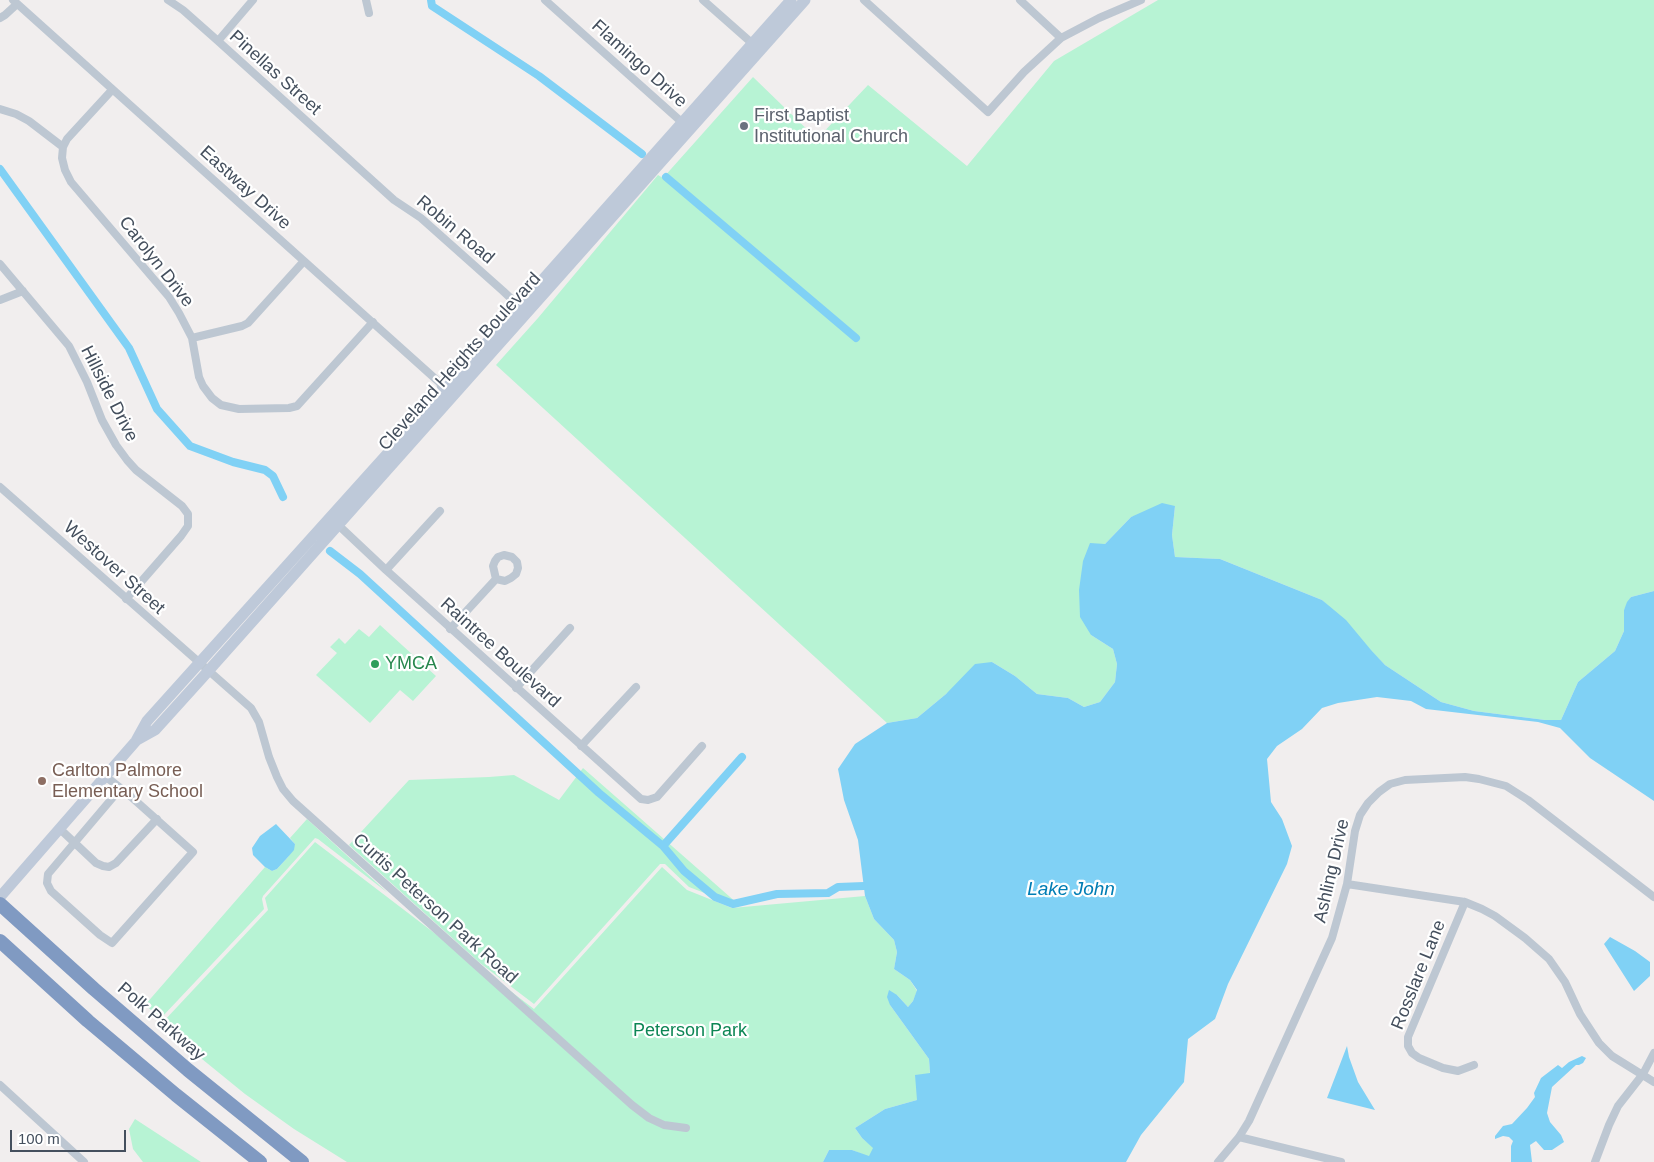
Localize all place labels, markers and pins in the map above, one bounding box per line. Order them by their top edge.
place label: First Baptist Institutional Church [754,105,908,148]
marker: First Baptist Institutional Church [738,120,750,132]
place label: YMCA [385,653,437,675]
marker: YMCA [369,658,381,670]
place label: Carlton Palmore Elementary School [52,760,203,802]
marker: Carlton Palmore Elementary School [36,775,48,787]

